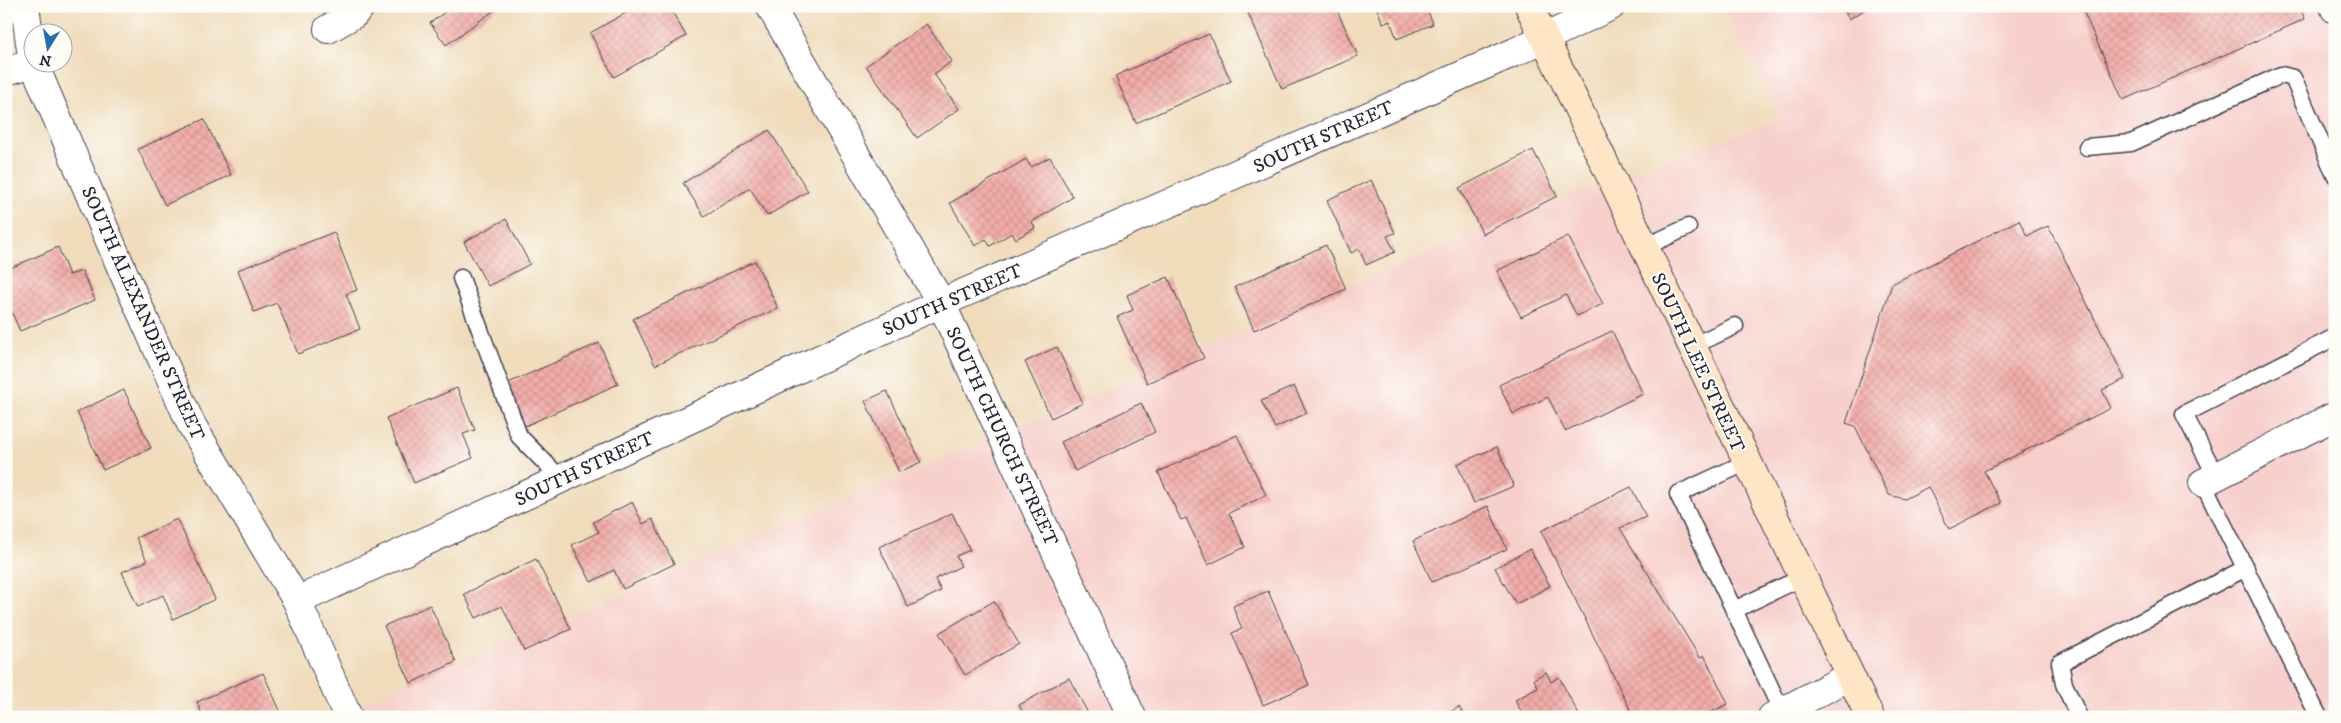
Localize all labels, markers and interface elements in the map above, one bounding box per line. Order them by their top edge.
north arrow [22,22,72,72]
text: N [38,50,53,70]
street label: SOUTH STREET [1250,96,1398,179]
street label: SOUTH ALEXANDER STREET [76,183,209,445]
street label: SOUTH STREET [879,259,1027,342]
street label: SOUTH LEE STREET [1646,269,1750,457]
street label: SOUTH CHURCH STREET [941,323,1063,550]
street label: SOUTH STREET [511,427,658,512]

